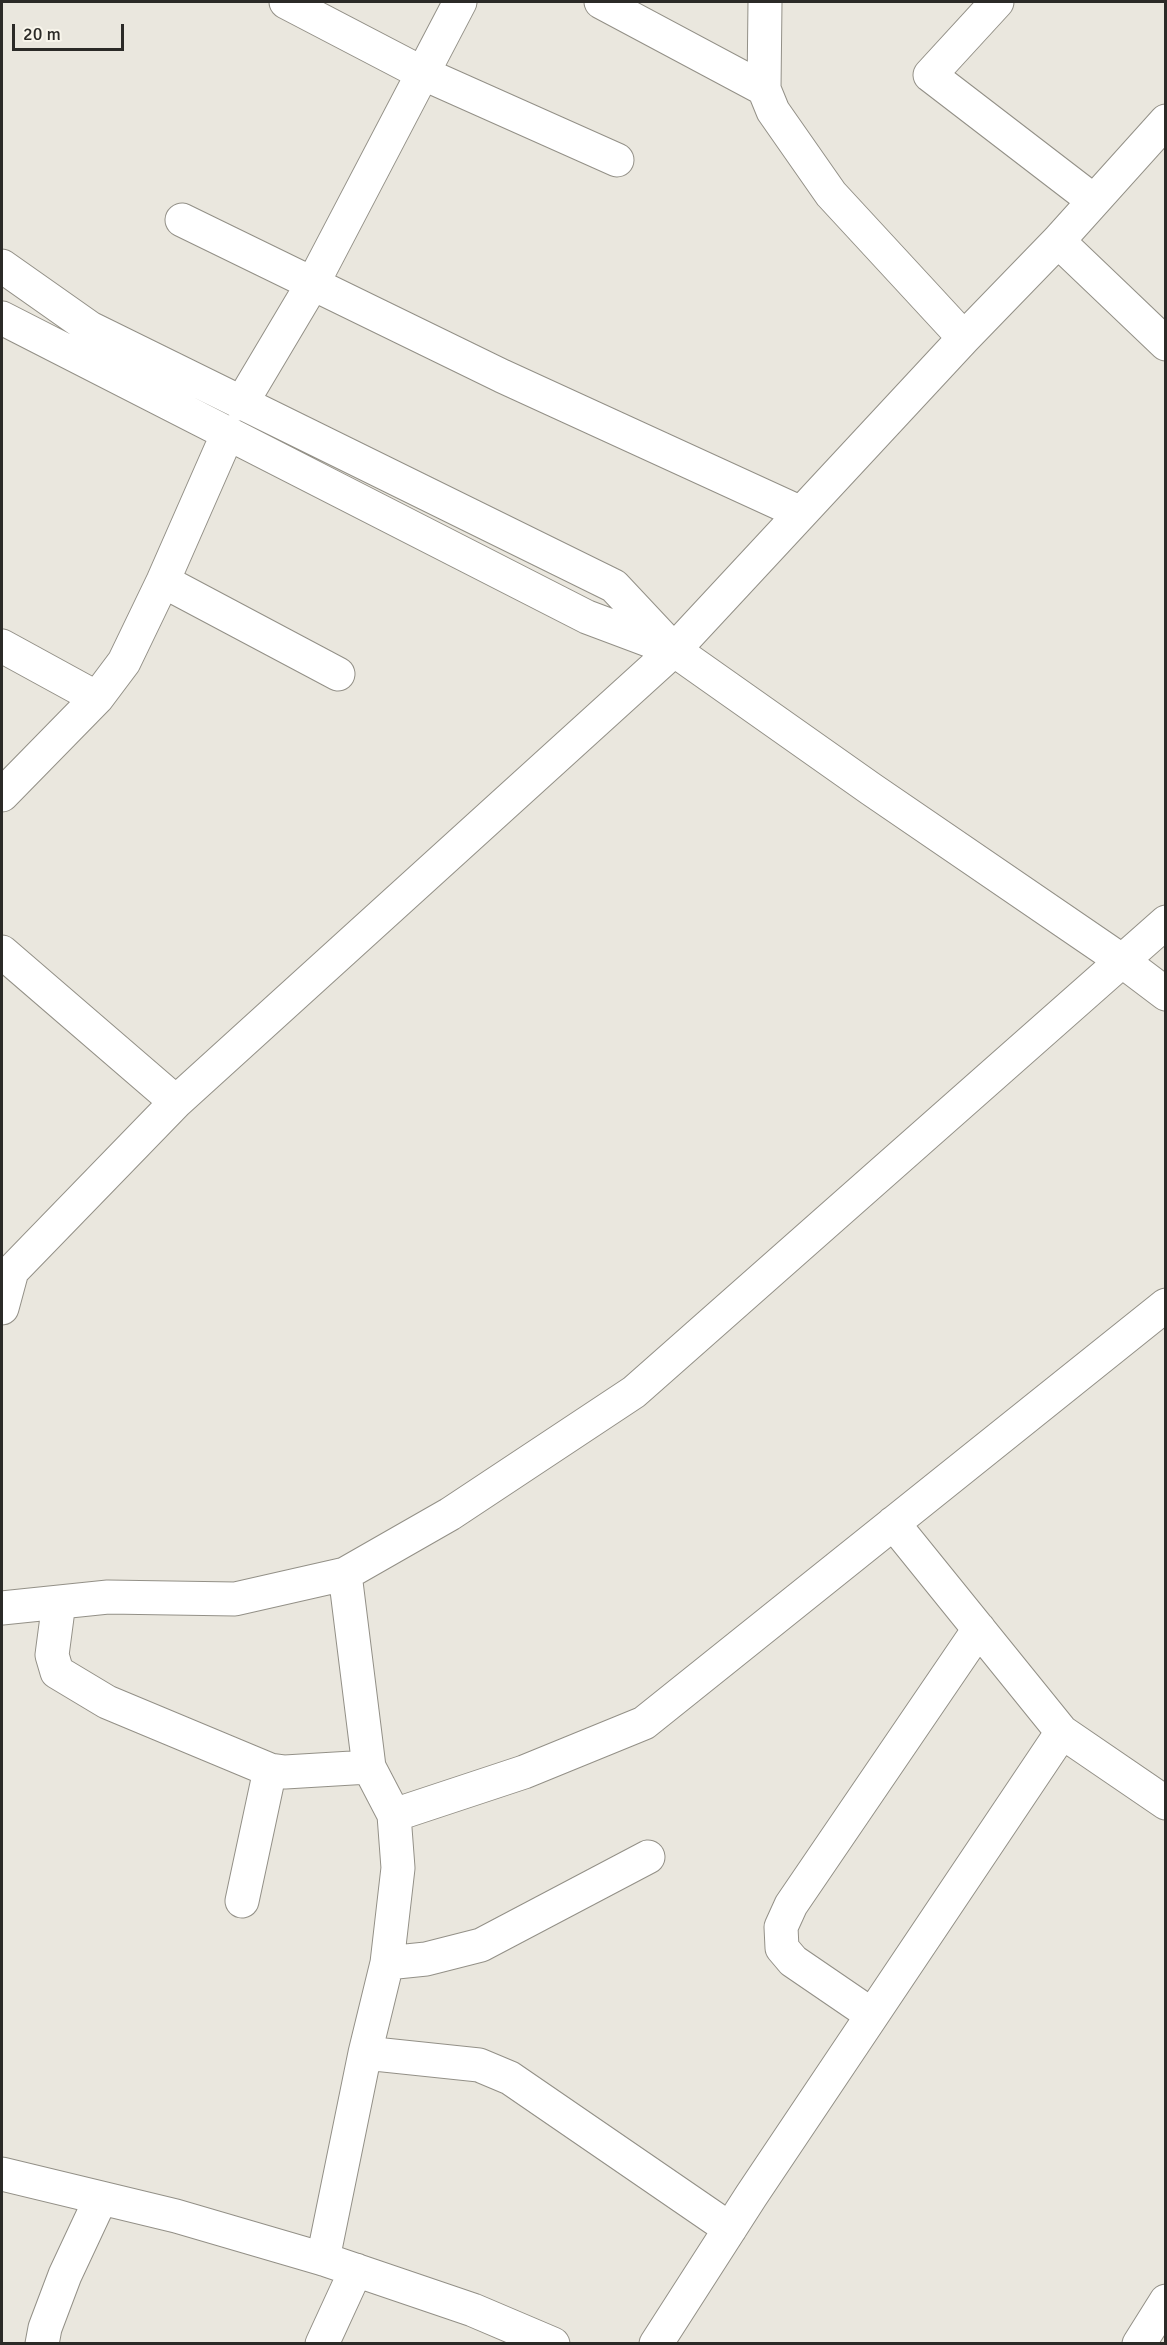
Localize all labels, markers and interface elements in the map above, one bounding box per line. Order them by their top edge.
scale bar [15,12,128,50]
text: 20 m [23,23,61,45]

